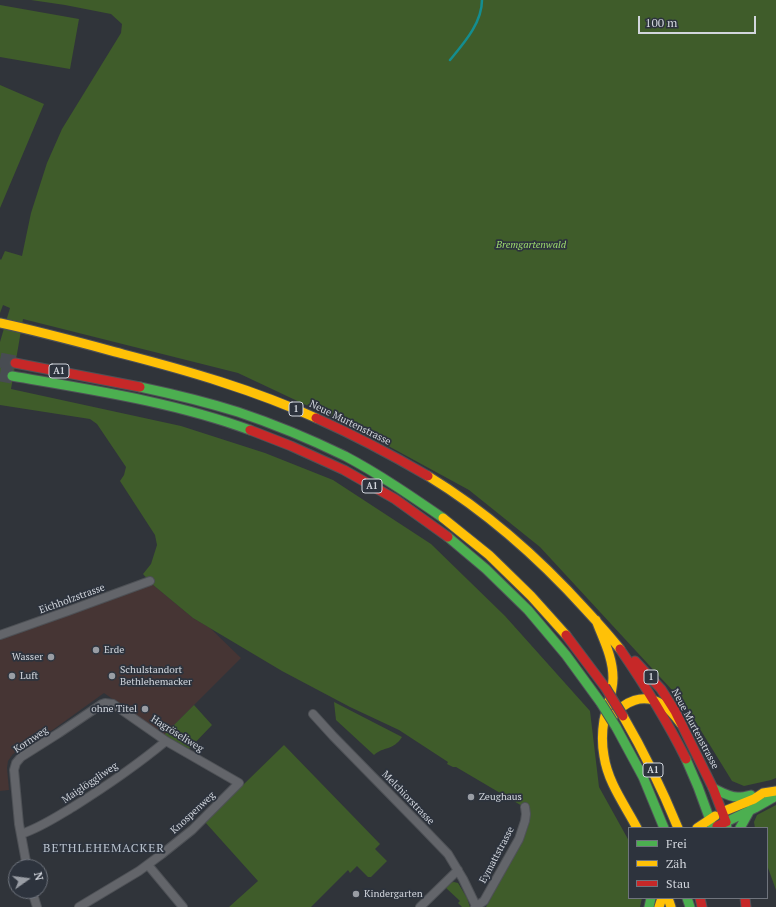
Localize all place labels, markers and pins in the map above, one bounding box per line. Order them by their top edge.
place label: Erde [104,644,124,656]
marker: Erde [91,645,101,655]
place label: Wasser [12,651,43,663]
marker: Wasser [46,652,56,662]
place label: Schulstandort Bethlehemacker [120,664,192,688]
place label: Luft [20,670,38,682]
marker: Luft [7,671,17,681]
marker: Schulstandort Bethlehemacker [107,671,117,681]
place label: ohne Titel [91,703,137,715]
marker: ohne Titel [140,704,150,714]
place label: Zeughaus [479,791,522,803]
marker: Zeughaus [466,792,476,802]
place label: Kindergarten [364,888,423,900]
marker: Kindergarten [351,889,361,899]

